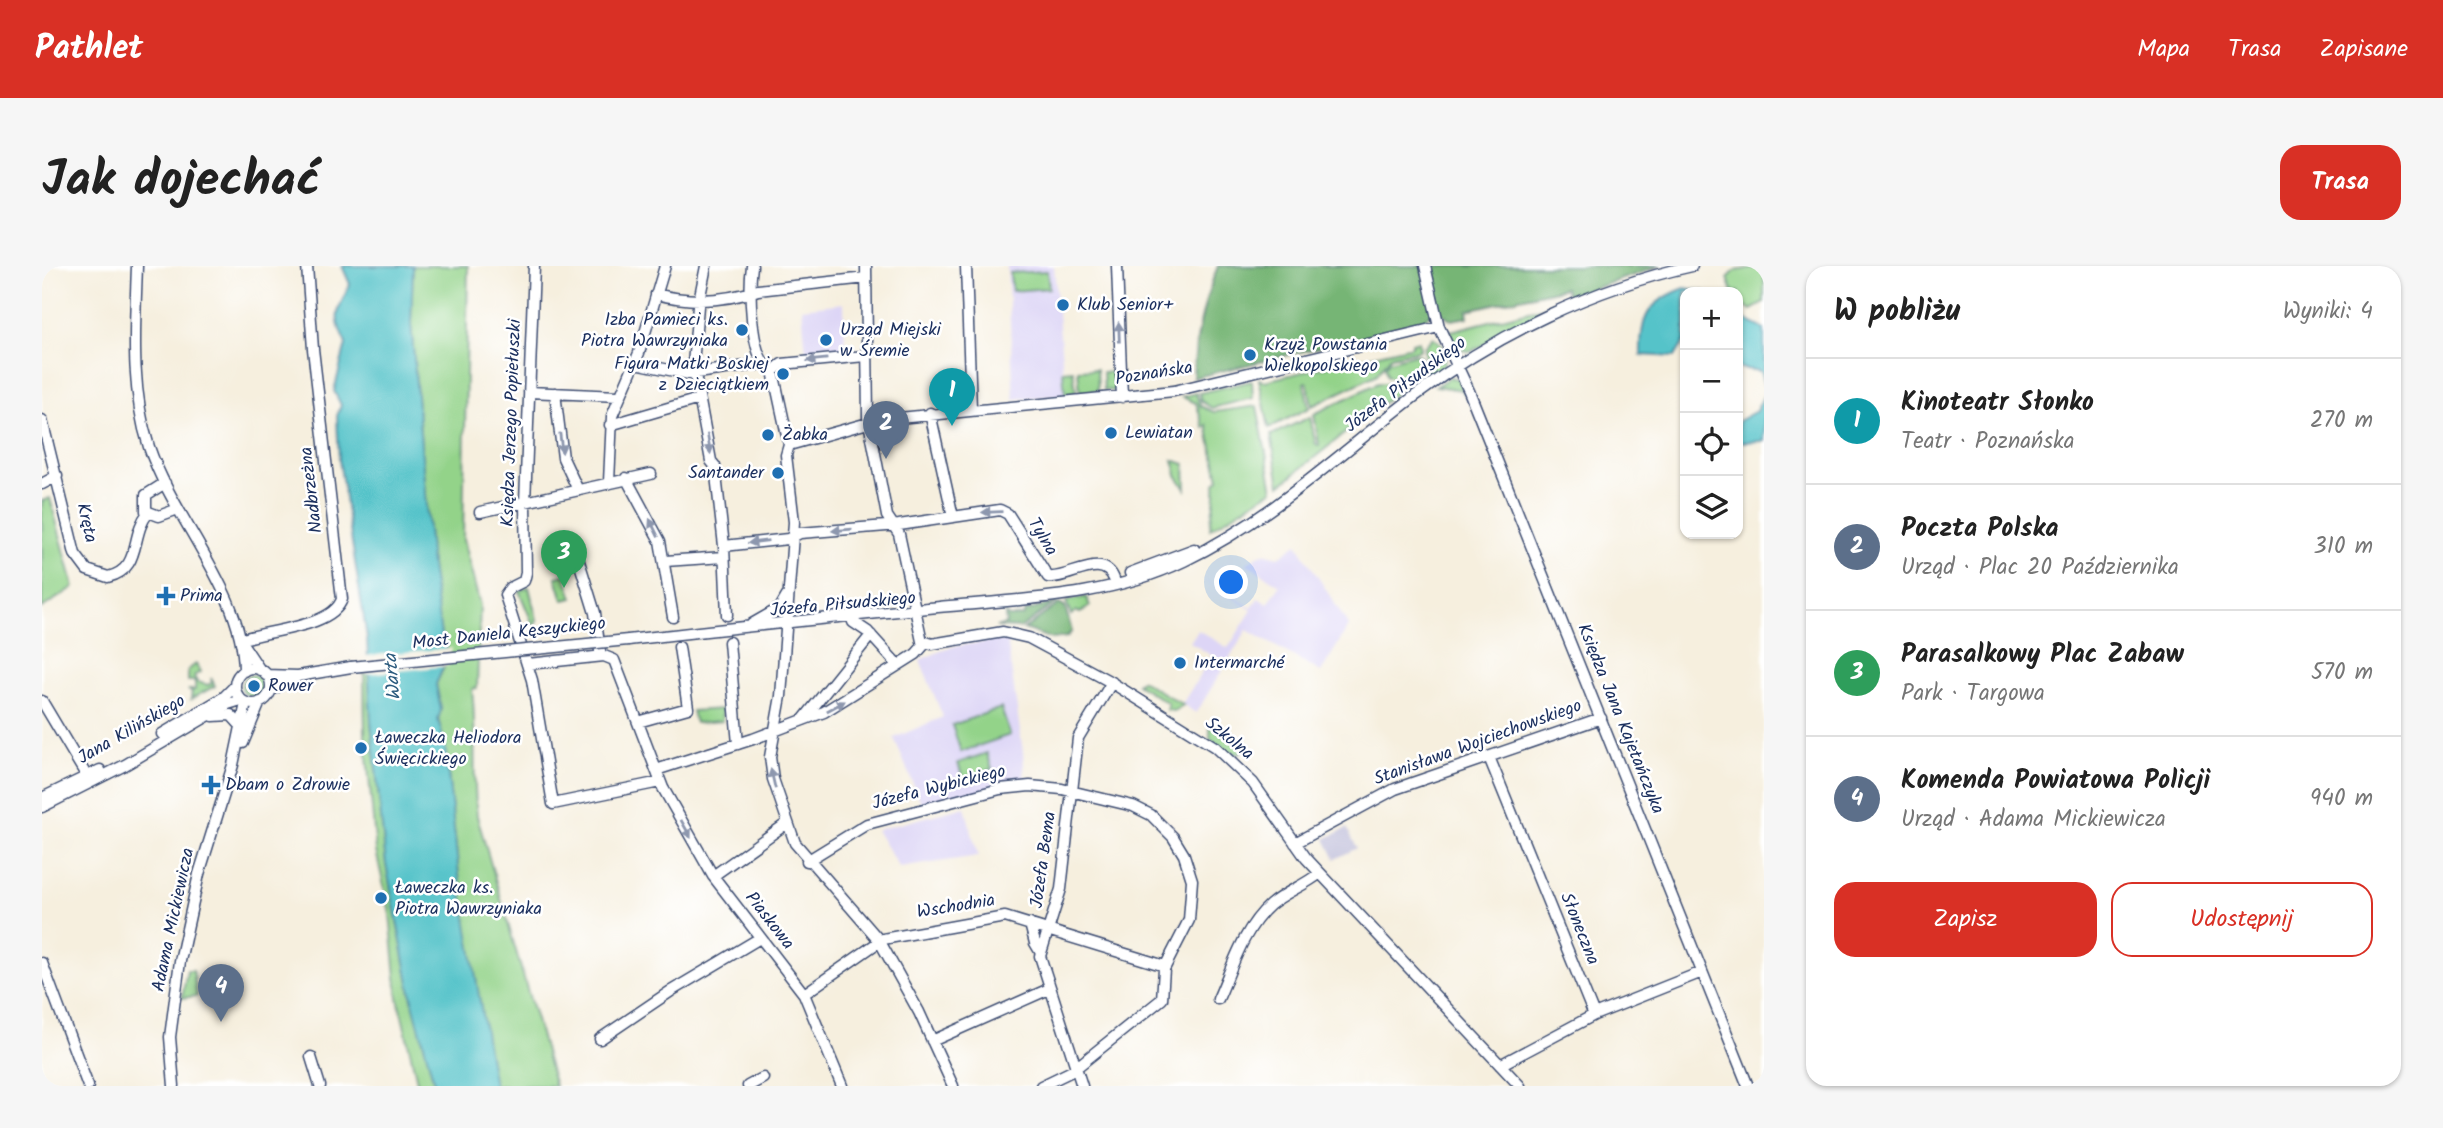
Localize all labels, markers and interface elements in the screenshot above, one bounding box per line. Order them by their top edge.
text: Pathlet [35,23,143,76]
text: Mapa [2137,30,2190,69]
text: Trasa [2228,30,2282,69]
text: Zapisane [2320,30,2408,69]
text: Jak dojechać [42,143,320,221]
button: Trasa [2280,145,2401,220]
map controls [1680,287,1743,539]
button: + [1680,287,1743,350]
text: W pobliżu [1834,288,1960,336]
place label: Klub Senior+ [1077,291,1174,320]
text: Wyniki: 4 [2283,294,2373,330]
marker: Klub Senior+ [1055,297,1071,313]
place label: Izba Pamieci ks. Piotra Wawrzyniaka [581,306,728,356]
place label: Urząd Miejski w Śremie [840,316,942,366]
street label: Księdza Jerzego Popiełuszki [494,318,530,527]
one-way arrow [1114,320,1125,342]
marker: Izba Pamieci ks. Piotra Wawrzyniaka [734,322,750,338]
street label: Józefa Piłsudskiego [1339,329,1473,441]
place label: Krzyż Powstania Wielkopolskiego [1264,331,1387,381]
marker: Urząd Miejski w Śremie [818,332,834,348]
marker: Krzyż Powstania Wielkopolskiego [1242,347,1258,363]
place label: Figura Matki Boskiej z Dzieciątkiem [614,350,770,400]
button: − [1680,350,1743,413]
street label: Poznańska [1113,354,1195,394]
one-way arrow [806,355,828,366]
marker: Figura Matki Boskiej z Dzieciątkiem [775,366,791,382]
pin: 1 [929,368,975,426]
text: Kinoteatr Słonko [1901,382,2094,424]
pin: 2 [863,401,909,459]
text: 1 [1854,403,1860,439]
text: 270 m [2310,403,2373,439]
button: locate [1680,413,1743,476]
place label: Lewiatan [1125,419,1193,448]
place label: Żabka [782,421,828,450]
text: Teatr · Poznańska [1901,424,2075,460]
marker: Lewiatan [1103,425,1119,441]
marker: Żabka [760,427,776,443]
one-way arrow [555,432,566,454]
one-way arrow [704,433,715,455]
street label: Nadbrzeżna [292,445,332,535]
place label: Santander [688,459,765,488]
marker: Santander [770,465,786,481]
button: layers [1680,476,1743,539]
street label: Kręta [67,500,105,546]
one-way arrow [981,506,1003,517]
text: Poczta Polska [1901,508,2059,550]
street label: Tylna [1019,512,1065,562]
one-way arrow [648,518,659,538]
one-way arrow [831,525,853,536]
text: 2 [1850,529,1864,565]
text: 310 m [2314,529,2373,565]
pin: 3 [541,530,587,588]
one-way arrow [747,537,769,548]
text: Urząd · Plac 20 Października [1901,550,2179,586]
your location [1214,565,1248,599]
place label: Prima [180,582,223,611]
street label: Józefa Piłsudskiego [769,584,917,626]
marker: Prima [158,588,174,604]
street label: Most Daniela Kęszyckiego [411,609,607,659]
street label: Księdza Jana Kajetańczyka [1569,619,1671,819]
text: Parasalkowy Plac Zabaw [1901,634,2184,676]
place label: Intermarché [1194,649,1286,678]
water label: Warta [376,652,410,701]
marker: Intermarché [1172,655,1188,671]
text: 3 [1851,655,1863,691]
text: 570 m [2311,655,2373,691]
place label: Rower [268,672,314,701]
text: Park · Targowa [1901,676,2045,712]
marker: Rower [246,678,262,694]
street label: Jana Kilińskiego [73,687,191,773]
street label: Stanisława Wojciechowskiego [1370,692,1586,794]
one-way arrow [826,700,845,712]
street label: Szkolna [1198,710,1260,768]
place label: Ławeczka Heliodora Święcickiego [375,724,521,774]
marker: Ławeczka Heliodora Święcickiego [353,740,369,756]
street label: Józefa Wybickiego [869,757,1009,819]
text: Komenda Powiatowa Policji [1901,760,2210,802]
one-way arrow [767,767,778,789]
place label: Dbam o Zdrowie [225,771,350,800]
marker: Dbam o Zdrowie [203,777,219,793]
text: 4 [1851,781,1863,817]
text: 940 m [2310,781,2373,817]
text: Urząd · Adama Mickiewicza [1901,802,2166,838]
street label: Józefa Bema [1023,810,1065,910]
one-way arrow [680,820,692,839]
street label: Adama Mickiewicza [145,845,203,995]
place label: Ławeczka ks. Piotra Wawrzyniaka [395,874,542,924]
button: Zapisz [1834,882,2097,957]
button: Udostępnij [2111,882,2373,957]
street label: Piaskowa [737,886,801,956]
street label: Wschodnia [915,887,997,927]
street label: Słoneczna [1551,888,1607,970]
marker: Ławeczka ks. Piotra Wawrzyniaka [373,890,389,906]
pin: 4 [198,964,244,1022]

